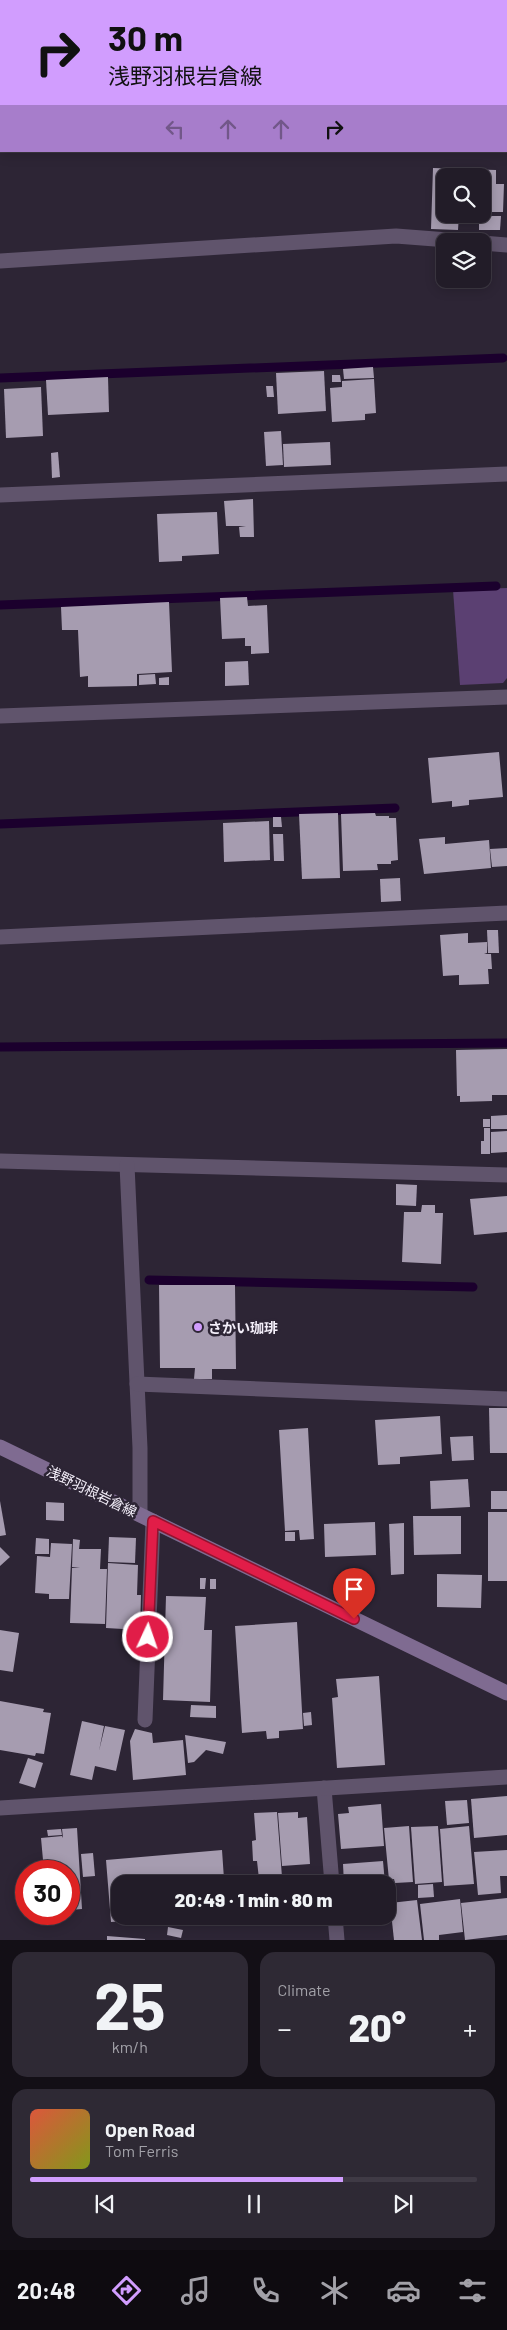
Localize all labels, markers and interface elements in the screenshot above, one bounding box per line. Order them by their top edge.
text: 30 m [108,16,183,58]
icon: right [25,20,90,85]
text: 浅野羽根岩倉線 [108,62,262,88]
icon: left [161,115,189,143]
icon: ahead [214,115,242,143]
icon: ahead [267,115,295,143]
icon: right [320,115,348,143]
map controls [436,168,491,288]
button: search [436,168,491,223]
button: layers [436,233,491,288]
place label: さかい珈琲 [208,1319,278,1336]
marker: さかい珈琲 [192,1321,204,1333]
street label: 浅野羽根岩倉線 [44,1462,140,1520]
pin [333,1568,375,1619]
icon: arrive [340,1575,368,1603]
position arrow [121,1610,173,1662]
speed limit sign: 30 [15,1860,80,1925]
text: 20:49 · 1 min · 80 m [174,1888,333,1911]
text: 25 [94,1965,165,2043]
text: Climate [278,1980,330,1999]
text: 20° [349,2004,406,2050]
text: − [278,2011,292,2045]
text: + [463,2011,477,2045]
text: km/h [112,2037,148,2056]
text: Open Road [105,2118,195,2141]
text: Tom Ferris [105,2141,179,2160]
icon: previous [91,2190,119,2218]
icon: pause [240,2190,268,2218]
icon: next [389,2190,417,2218]
icon: directions [109,2273,144,2308]
icon: music [178,2273,213,2308]
icon: phone [248,2273,283,2308]
icon: climate [317,2273,352,2308]
icon: car [386,2273,421,2308]
icon: filters [455,2273,490,2308]
text: 20:48 [17,2277,75,2303]

